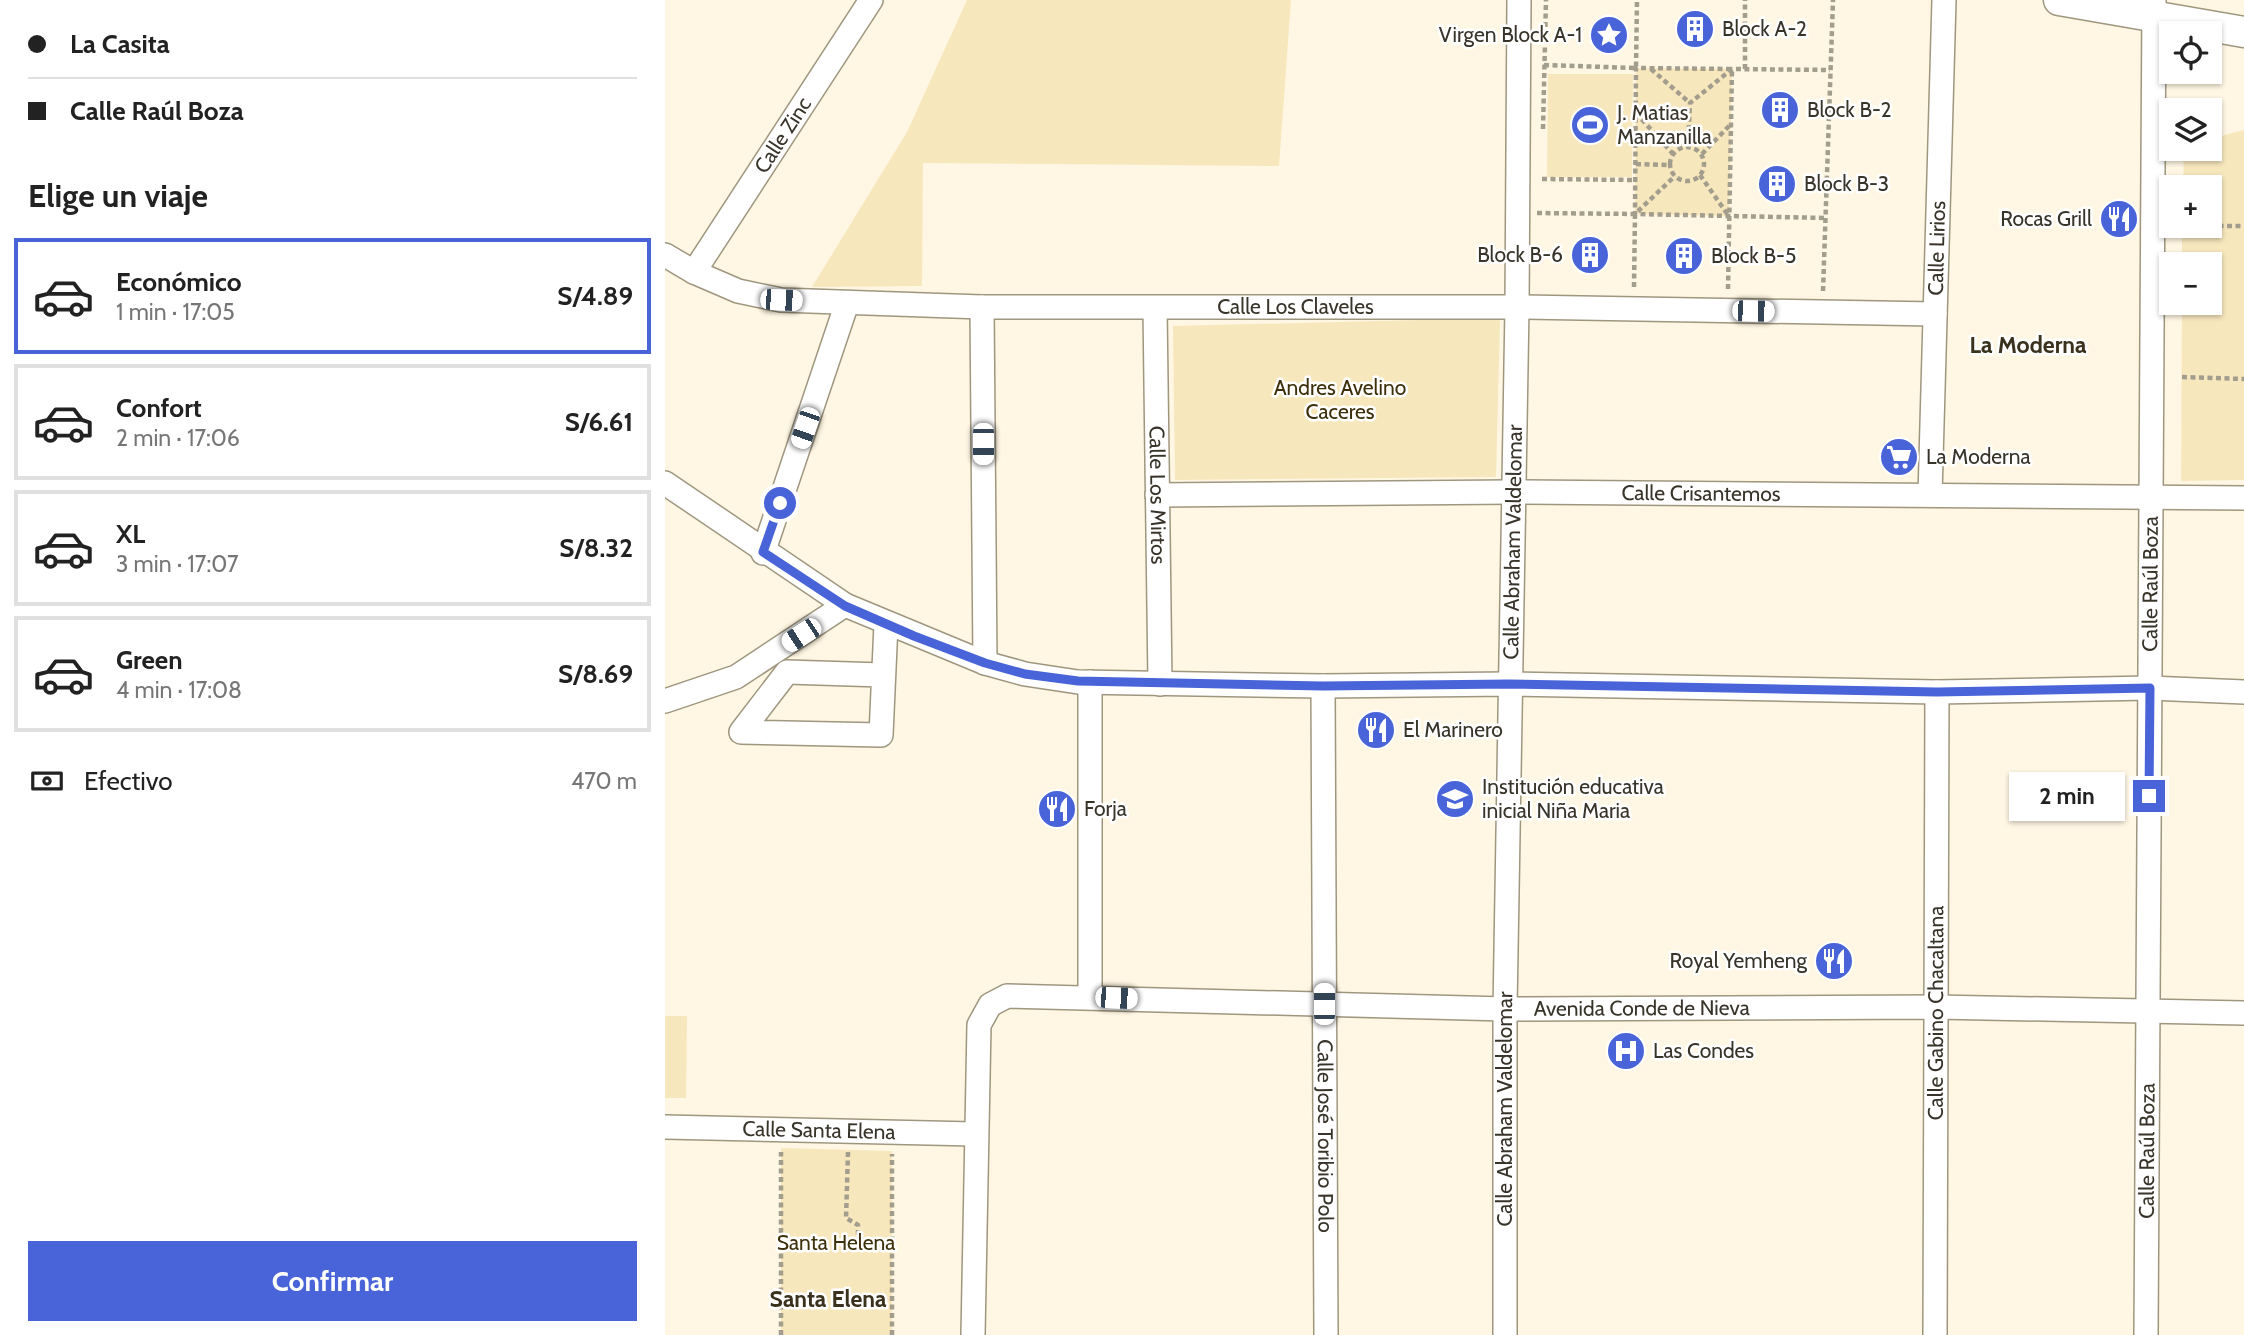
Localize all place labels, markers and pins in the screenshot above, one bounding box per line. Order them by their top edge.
building icon: Block A-2 [1674,8,1716,50]
place icon: Virgen Block A-1 [1588,14,1630,56]
place label: Block A-2 [1722,16,1807,41]
place label: Virgen Block A-1 [1439,22,1582,47]
building icon: Block B-2 [1759,89,1801,131]
place label: Block B-2 [1807,97,1892,122]
place label: J. Matias Manzanilla [1616,100,1712,149]
sports icon: J. Matias Manzanilla [1569,104,1611,146]
building icon: Block B-3 [1756,163,1798,205]
place label: Block B-3 [1804,171,1889,196]
restaurant icon: Rocas Grill [2098,198,2140,240]
place label: Rocas Grill [2000,206,2092,231]
building icon: Block B-6 [1569,234,1611,276]
building icon: Block B-5 [1663,235,1705,277]
place label: Block B-6 [1477,242,1563,267]
place label: Block B-5 [1711,243,1796,268]
supermarket icon: La Moderna [1878,436,1920,478]
place label: La Moderna [1926,444,2031,469]
restaurant icon: El Marinero [1355,709,1397,751]
place label: El Marinero [1403,717,1503,742]
place label: Institución educativa inicial Niña Maria [1482,774,1664,823]
school or university icon: Institución educativa inicial Niña Maria [1434,778,1476,820]
restaurant icon: Forja [1036,788,1078,830]
place label: Forja [1084,796,1127,822]
restaurant icon: Royal Yemheng [1813,940,1855,982]
place label: Royal Yemheng [1670,948,1808,973]
hospital icon: Las Condes [1605,1030,1647,1072]
place label: Las Condes [1653,1038,1754,1063]

